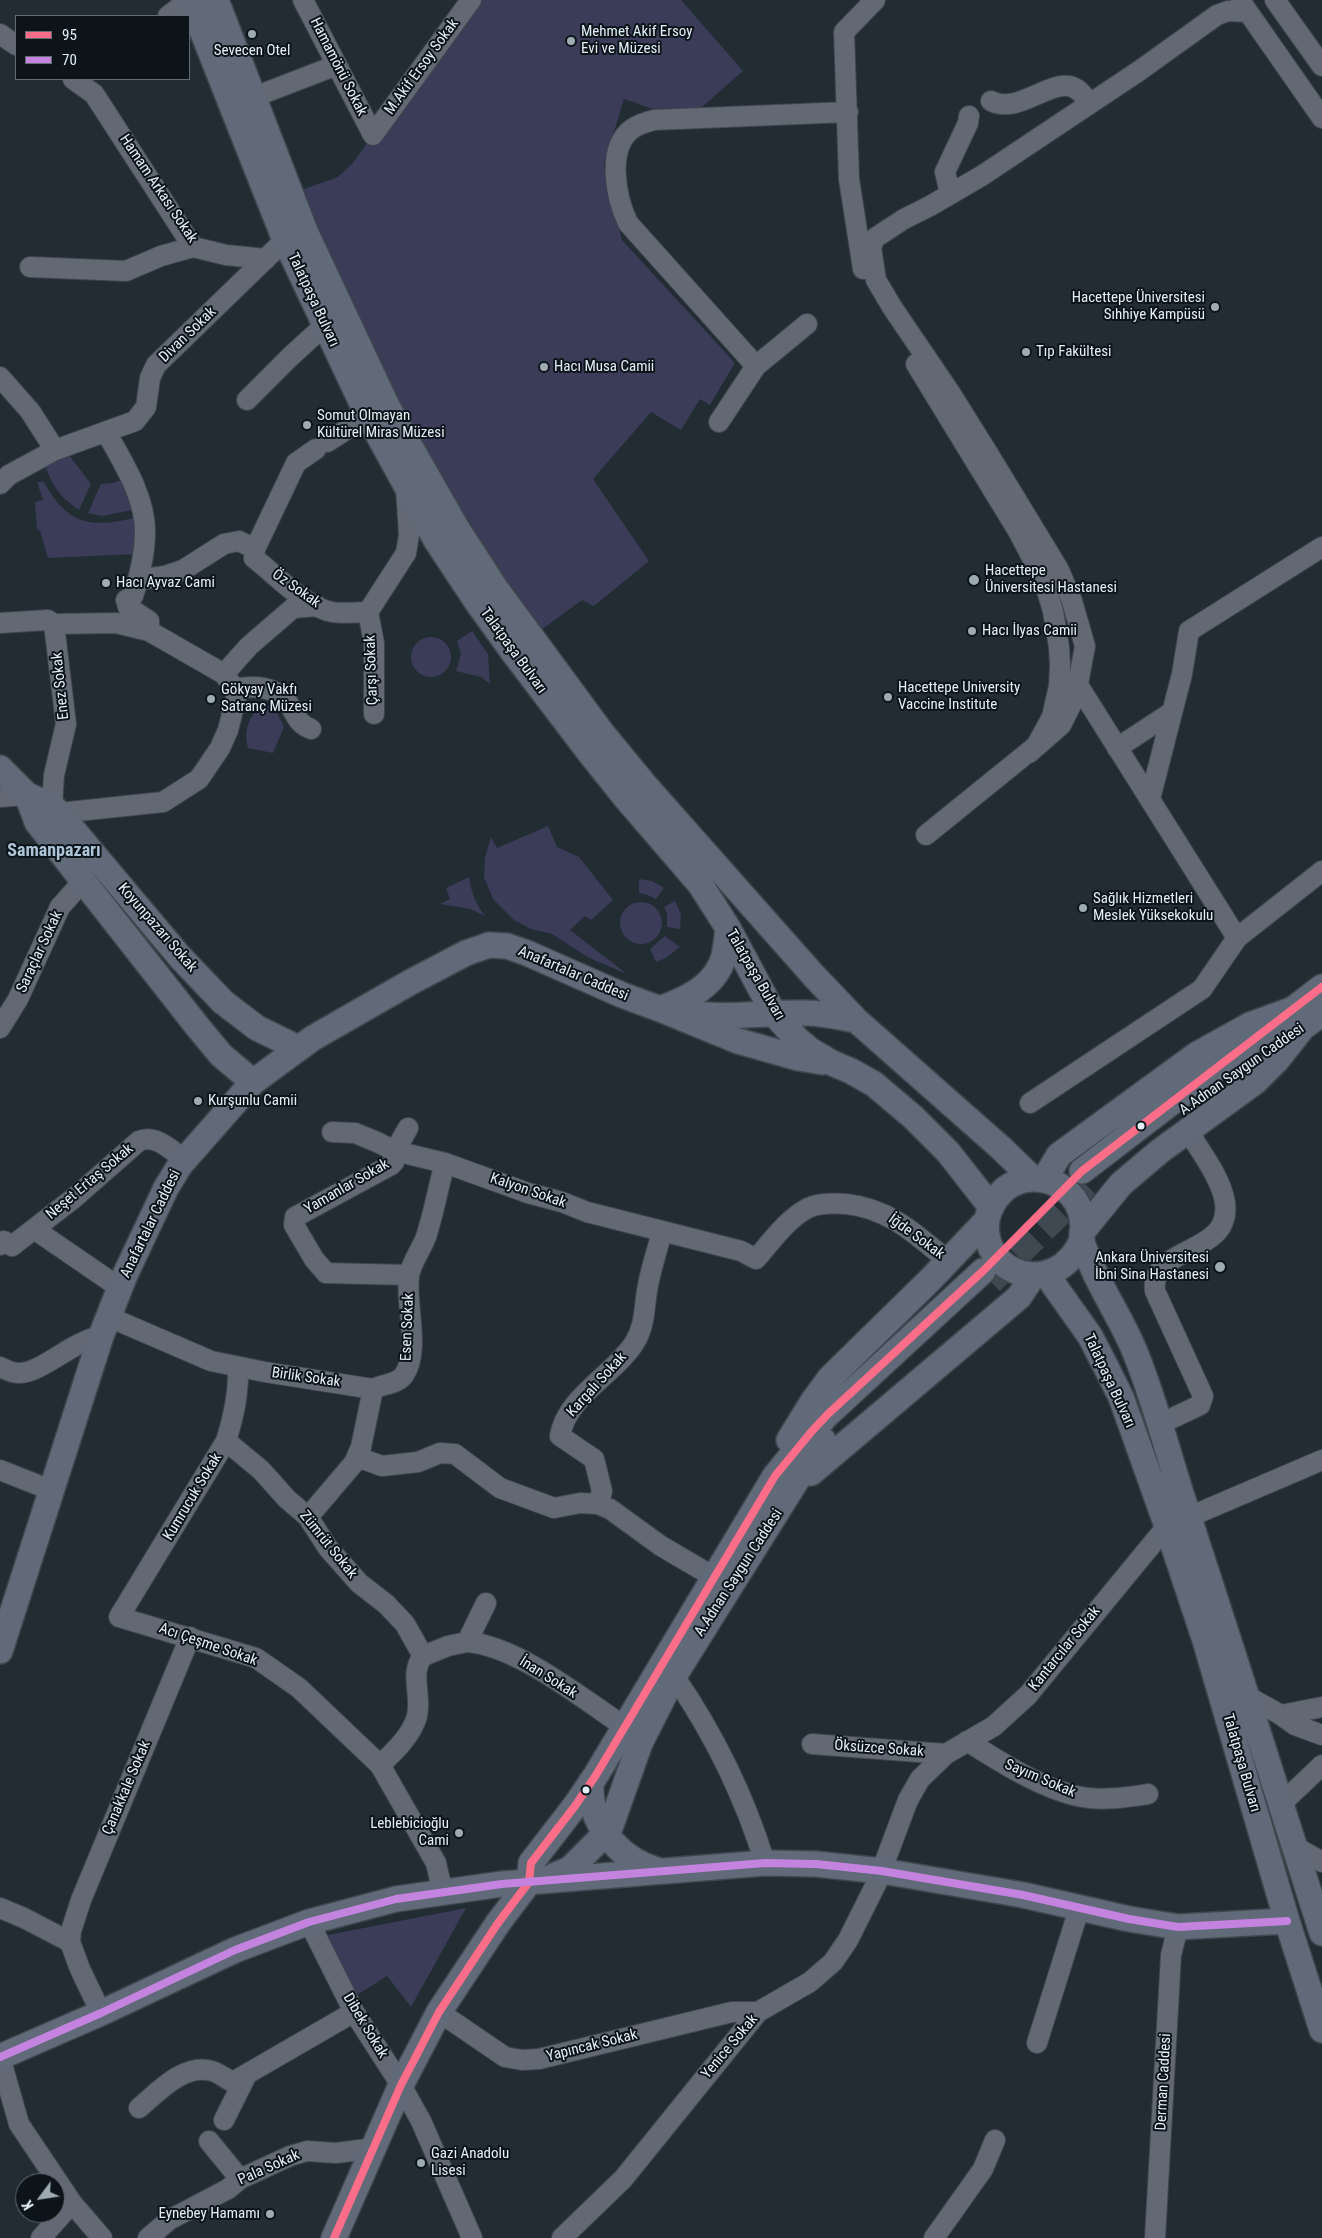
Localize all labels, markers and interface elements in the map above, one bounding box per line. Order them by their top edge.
legend [15,15,190,80]
street label: Hamamönü Sokak [306,15,370,119]
street label: M.Akif Ersoy Sokak [381,15,463,119]
place label: Mehmet Akif Ersoy Evi ve Müzesi [581,23,692,58]
text: 95 [62,26,77,44]
marker: Sevecen Otel [246,28,258,40]
marker: Mehmet Akif Ersoy Evi ve Müzesi [565,35,577,47]
place label: Sevecen Otel [214,42,290,60]
text: 70 [62,51,77,69]
street label: Hamam Arkası Sokak [115,131,201,247]
street label: Talatpaşa Bulvarı [283,250,343,350]
place label: Hacettepe Üniversitesi Sıhhiye Kampüsü [1072,289,1205,324]
marker: Hacettepe Üniversitesi Sıhhiye Kampüsü [1209,301,1221,313]
street label: Divan Sokak [156,303,220,367]
place label: Tıp Fakültesi [1036,343,1112,361]
marker: Tıp Fakültesi [1020,346,1032,358]
place label: Hacı Musa Camii [554,358,654,376]
marker: Hacı Musa Camii [538,361,550,373]
place label: Somut Olmayan Kültürel Miras Müzesi [317,407,445,442]
marker: Somut Olmayan Kültürel Miras Müzesi [301,419,313,431]
place label: Hacettepe Üniversitesi Hastanesi [985,562,1117,597]
street label: Öz Sokak [268,566,324,612]
marker: Hacettepe Üniversitesi Hastanesi [967,573,981,587]
place label: Hacı Ayvaz Cami [116,574,215,592]
marker: Hacı Ayvaz Cami [100,577,112,589]
street label: Talatpaşa Bulvarı [476,605,550,697]
place label: Hacı İlyas Camii [982,622,1077,640]
marker: Hacı İlyas Camii [966,625,978,637]
street label: Çarşı Sokak [362,635,382,705]
street label: Enez Sokak [49,651,73,721]
place label: Hacettepe University Vaccine Institute [898,679,1020,714]
place label: Gökyay Vakfı Satranç Müzesi [221,681,312,716]
marker: Hacettepe University Vaccine Institute [882,691,894,703]
marker: Gökyay Vakfı Satranç Müzesi [205,693,217,705]
district label: Samanpazarı [7,840,101,862]
street label: Koyunpazarı Sokak [113,880,201,976]
place label: Sağlık Hizmetleri Meslek Yüksekokulu [1093,890,1213,925]
marker: Sağlık Hizmetleri Meslek Yüksekokulu [1077,902,1089,914]
street label: Saraçlar Sokak [13,908,67,996]
street label: Talatpaşa Bulvarı [722,926,788,1024]
street label: Anafartalar Caddesi [515,943,631,1005]
street label: A.Adnan Saygun Caddesi [1176,1020,1308,1120]
place label: Kurşunlu Camii [208,1092,297,1110]
marker: Kurşunlu Camii [192,1095,204,1107]
unlabelled marker [1136,1121,1146,1131]
street label: Neşet Ertaş Sokak [43,1140,137,1224]
street label: Yamanlar Sokak [301,1155,393,1219]
street label: Anafartalar Caddesi [117,1167,185,1281]
street label: Kalyon Sokak [488,1170,568,1212]
street label: İğde Sokak [884,1211,948,1263]
place label: Ankara Üniversitesi İbni Sina Hastanesi [1095,1249,1209,1284]
marker: Ankara Üniversitesi İbni Sina Hastanesi [1213,1260,1227,1274]
street label: Esen Sokak [398,1293,418,1361]
street label: Talatpaşa Bulvarı [1079,1331,1139,1431]
street label: Kargalı Sokak [563,1349,631,1421]
street label: Birlik Sokak [270,1364,342,1392]
street label: Kumrucuk Sokak [160,1450,226,1544]
street label: A.Adnan Saygun Caddesi [691,1506,787,1640]
street label: Zümrüt Sokak [295,1507,361,1583]
street label: Kantarcılar Sokak [1025,1603,1105,1695]
street label: Acı Çeşme Sokak [157,1620,259,1670]
street label: İnan Sokak [516,1653,580,1703]
street label: Talatpaşa Bulvarı [1218,1712,1264,1814]
street label: Öksüzce Sokak [834,1737,924,1761]
street label: Çanakkale Sokak [99,1738,155,1838]
street label: Sayım Sokak [1002,1756,1078,1802]
unlabelled marker [581,1785,591,1795]
place label: Leblebicioğlu Cami [370,1815,449,1850]
marker: Leblebicioğlu Cami [453,1827,465,1839]
street label: Dibek Sokak [339,1990,391,2062]
street label: Yenice Sokak [698,2011,762,2083]
street label: Yapıncak Sokak [545,2026,639,2066]
street label: Derman Caddesi [1152,2033,1176,2131]
place label: Gazi Anadolu Lisesi [431,2145,509,2180]
street label: Pala Sokak [235,2146,303,2190]
marker: Gazi Anadolu Lisesi [415,2157,427,2169]
north arrow [15,2173,65,2223]
text: K [19,2198,37,2213]
place label: Eynebey Hamamı [158,2205,260,2223]
marker: Eynebey Hamamı [264,2208,276,2220]

